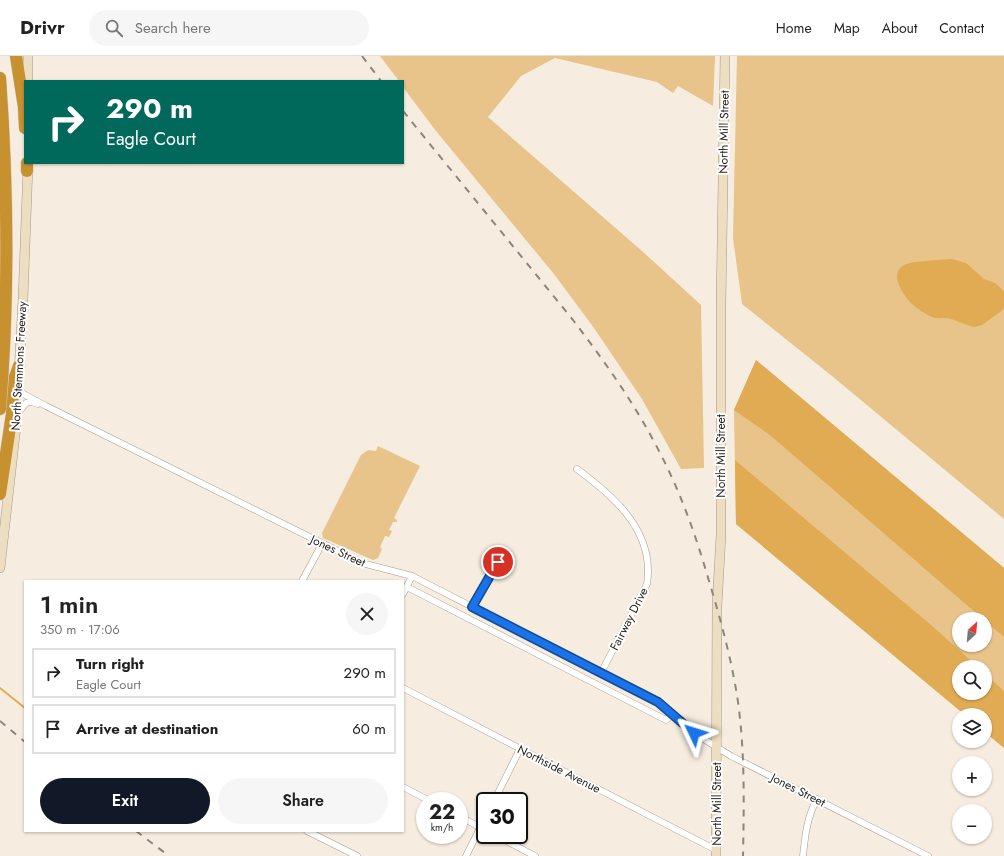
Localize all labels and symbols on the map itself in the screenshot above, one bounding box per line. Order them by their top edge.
street label: North Mill Street [714,90,734,174]
street label: North Stemmons Freeway [7,300,31,431]
street label: North Mill Street [712,414,730,498]
street label: Jones Street [306,530,369,572]
pin [481,545,515,579]
street label: Fairway Drive [605,584,653,654]
north arrow [952,612,992,652]
position arrow [673,712,715,754]
street label: Northside Avenue [514,740,604,798]
street label: North Mill Street [708,762,726,846]
street label: Jones Street [766,768,828,811]
speed limit sign: 30 [476,792,528,844]

